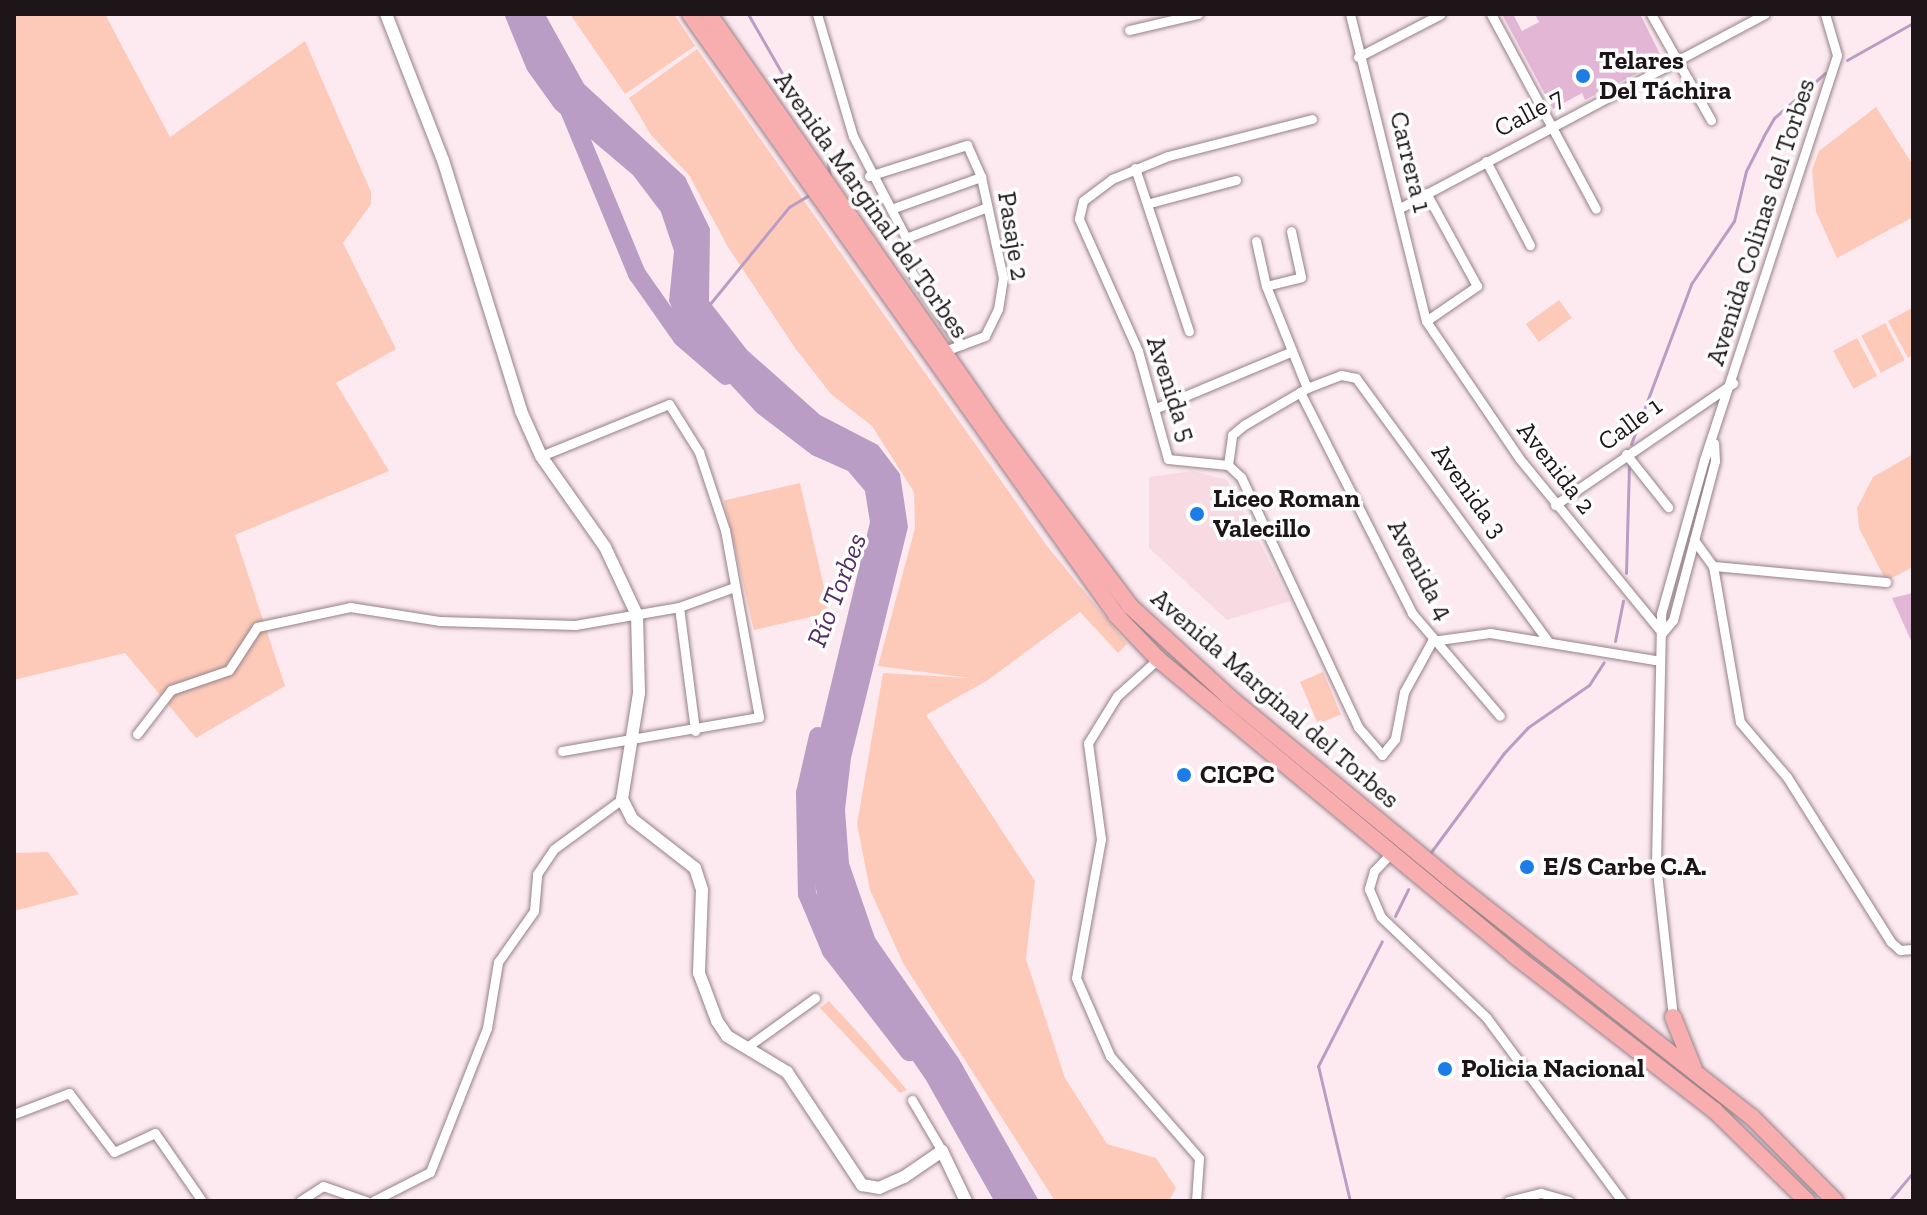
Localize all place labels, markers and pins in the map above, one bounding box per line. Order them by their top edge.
place label: Telares Del Táchira [1599,45,1731,106]
marker: Telares Del Táchira [1574,67,1592,85]
place label: Liceo Roman Valecillo [1213,483,1360,544]
marker: Liceo Roman Valecillo [1188,505,1206,523]
place label: CICPC [1200,759,1275,791]
marker: CICPC [1175,766,1193,784]
place label: E/S Carbe C.A. [1543,851,1707,883]
marker: E/S Carbe C.A. [1518,858,1536,876]
place label: Policia Nacional [1461,1053,1645,1085]
marker: Policia Nacional [1436,1060,1454,1078]

